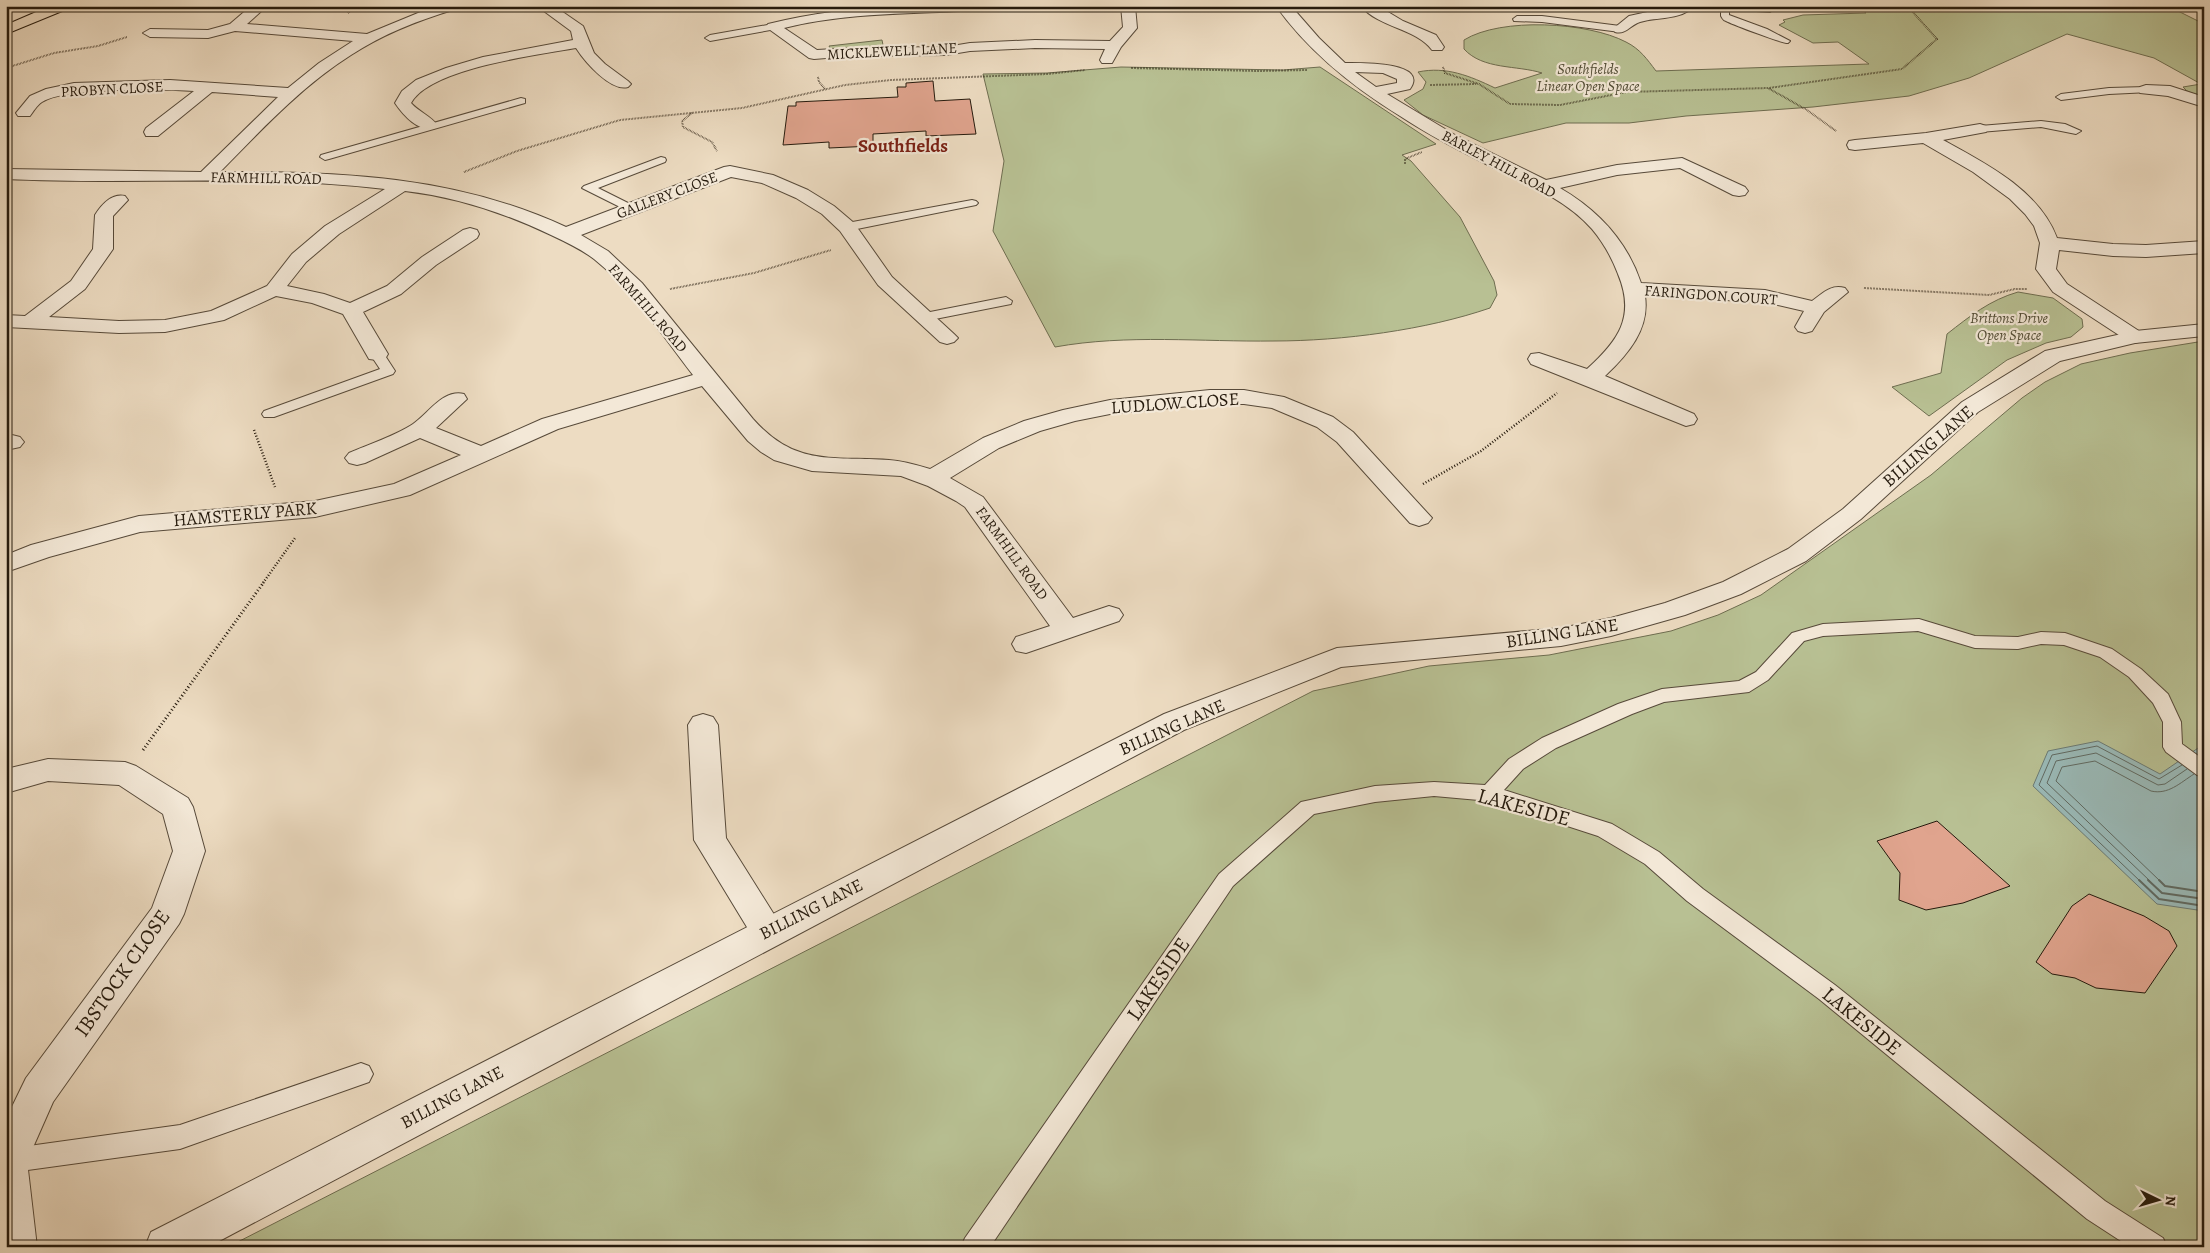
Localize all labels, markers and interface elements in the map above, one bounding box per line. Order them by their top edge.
street label: MICKLEWELL LANE [826,38,958,64]
park label: Southfields Linear Open Space [1537,59,1640,96]
street label: PROBYN CLOSE [60,76,164,102]
street label: BARLEY HILL ROAD [1438,125,1560,203]
district label: Southfields [858,133,948,159]
street label: FARMHILL ROAD [210,167,322,189]
street label: GALLERY CLOSE [614,167,720,223]
street label: FARMHILL ROAD [604,259,692,357]
street label: FARINGDON COURT [1644,280,1779,310]
park label: Brittons Drive Open Space [1970,308,2049,345]
street label: LUDLOW CLOSE [1110,387,1240,419]
street label: BILLING LANE [1877,400,1979,492]
street label: HAMSTERLY PARK [172,496,319,532]
street label: FARMHILL ROAD [971,502,1053,604]
street label: BILLING LANE [1504,612,1620,654]
street label: BILLING LANE [1115,693,1229,761]
street label: LAKESIDE [1475,781,1573,833]
street label: BILLING LANE [755,873,867,945]
street label: IBSTOCK CLOSE [68,904,176,1042]
street label: LAKESIDE [1120,932,1196,1026]
street label: LAKESIDE [1816,980,1908,1062]
street label: BILLING LANE [396,1060,508,1134]
north arrow [2132,1176,2182,1226]
text: N [2161,1195,2180,1207]

